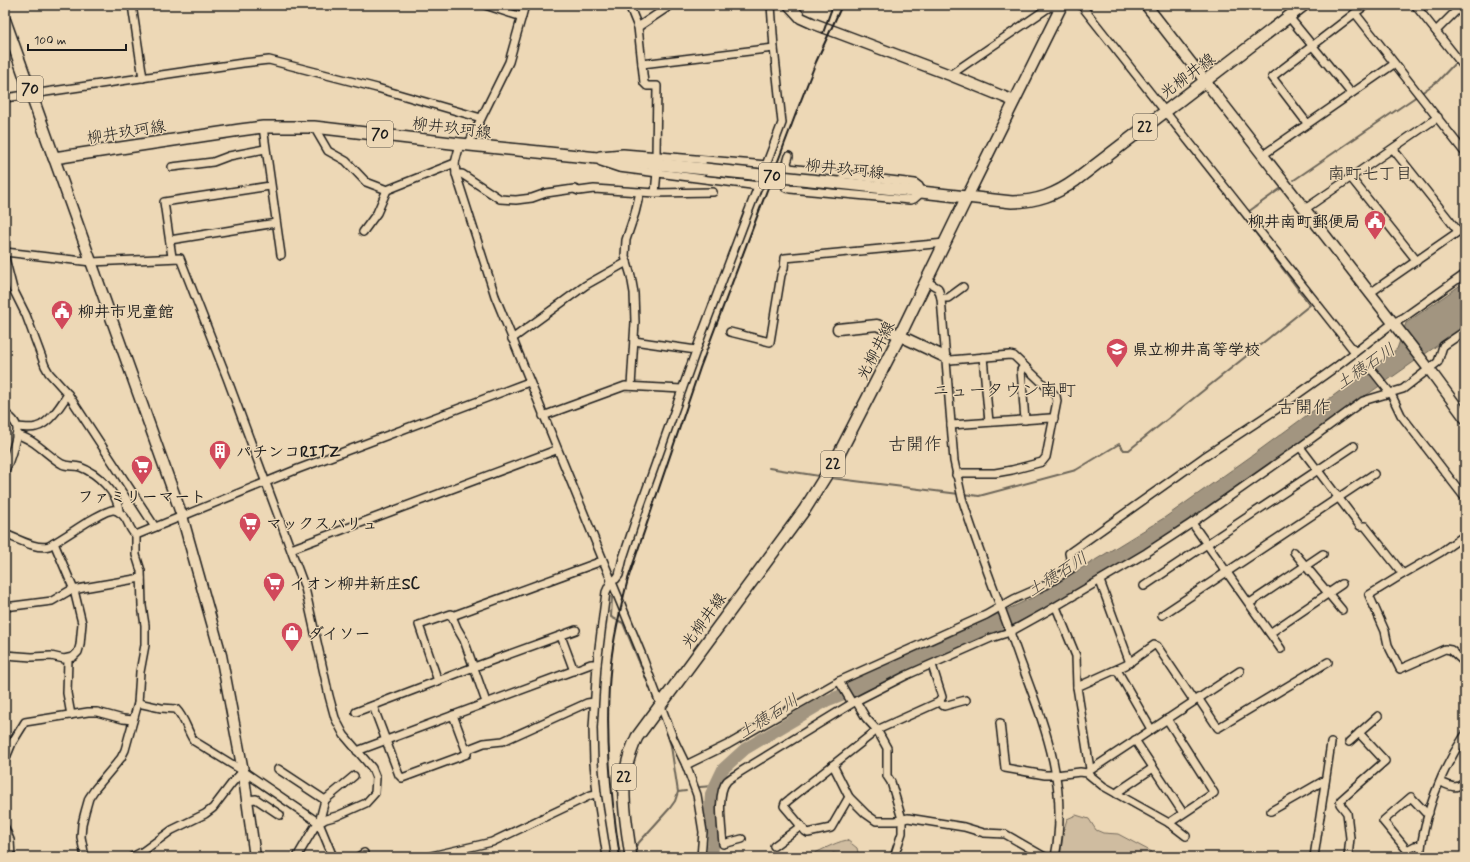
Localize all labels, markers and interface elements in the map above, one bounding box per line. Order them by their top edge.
scale bar [28,26,126,52]
text: 100 m [34,33,66,49]
street label: 光柳井線 [1156,49,1220,104]
road number: 70 [17,76,43,102]
street label: 柳井玖珂線 [411,113,493,144]
road number: 22 [1133,114,1157,140]
street label: 柳井玖珂線 [85,116,167,149]
road number: 70 [367,121,393,147]
street label: 柳井玖珂線 [804,155,886,184]
road number: 70 [759,163,785,189]
district label: 南町七丁目 [1328,163,1413,185]
public building icon: 柳井南町郵便局 [1362,208,1388,241]
place label: 柳井南町郵便局 [1248,212,1360,233]
public building icon: 柳井市児童館 [49,298,75,331]
place label: 柳井市児童館 [78,302,174,323]
street label: 光柳井線 [852,317,900,384]
school or university icon: 県立柳井高等学校 [1104,336,1130,369]
water label: 土穂石川 [1331,339,1400,395]
place label: 県立柳井高等学校 [1132,340,1260,361]
district label: ニュータウン南町 [932,379,1076,403]
district label: 古開作 [1277,396,1331,420]
district label: 古開作 [888,433,942,457]
building icon: パチンコRITZ [207,438,233,471]
place label: パチンコRITZ [236,442,341,463]
road number: 22 [821,451,845,477]
supermarket icon: ファミリーマート [129,453,155,486]
place label: ファミリーマート [78,487,206,508]
supermarket icon: マックスバリュ [237,510,263,543]
place label: マックスバリュ [266,514,378,535]
water label: 土穂石川 [1023,548,1092,602]
supermarket icon: イオン柳井新庄SC [261,570,287,603]
place label: イオン柳井新庄SC [290,574,421,595]
street label: 光柳井線 [677,589,732,653]
shop icon: ダイソー [279,620,305,653]
place label: ダイソー [308,624,370,645]
water label: 土穂石川 [734,690,803,744]
road number: 22 [612,764,636,790]

